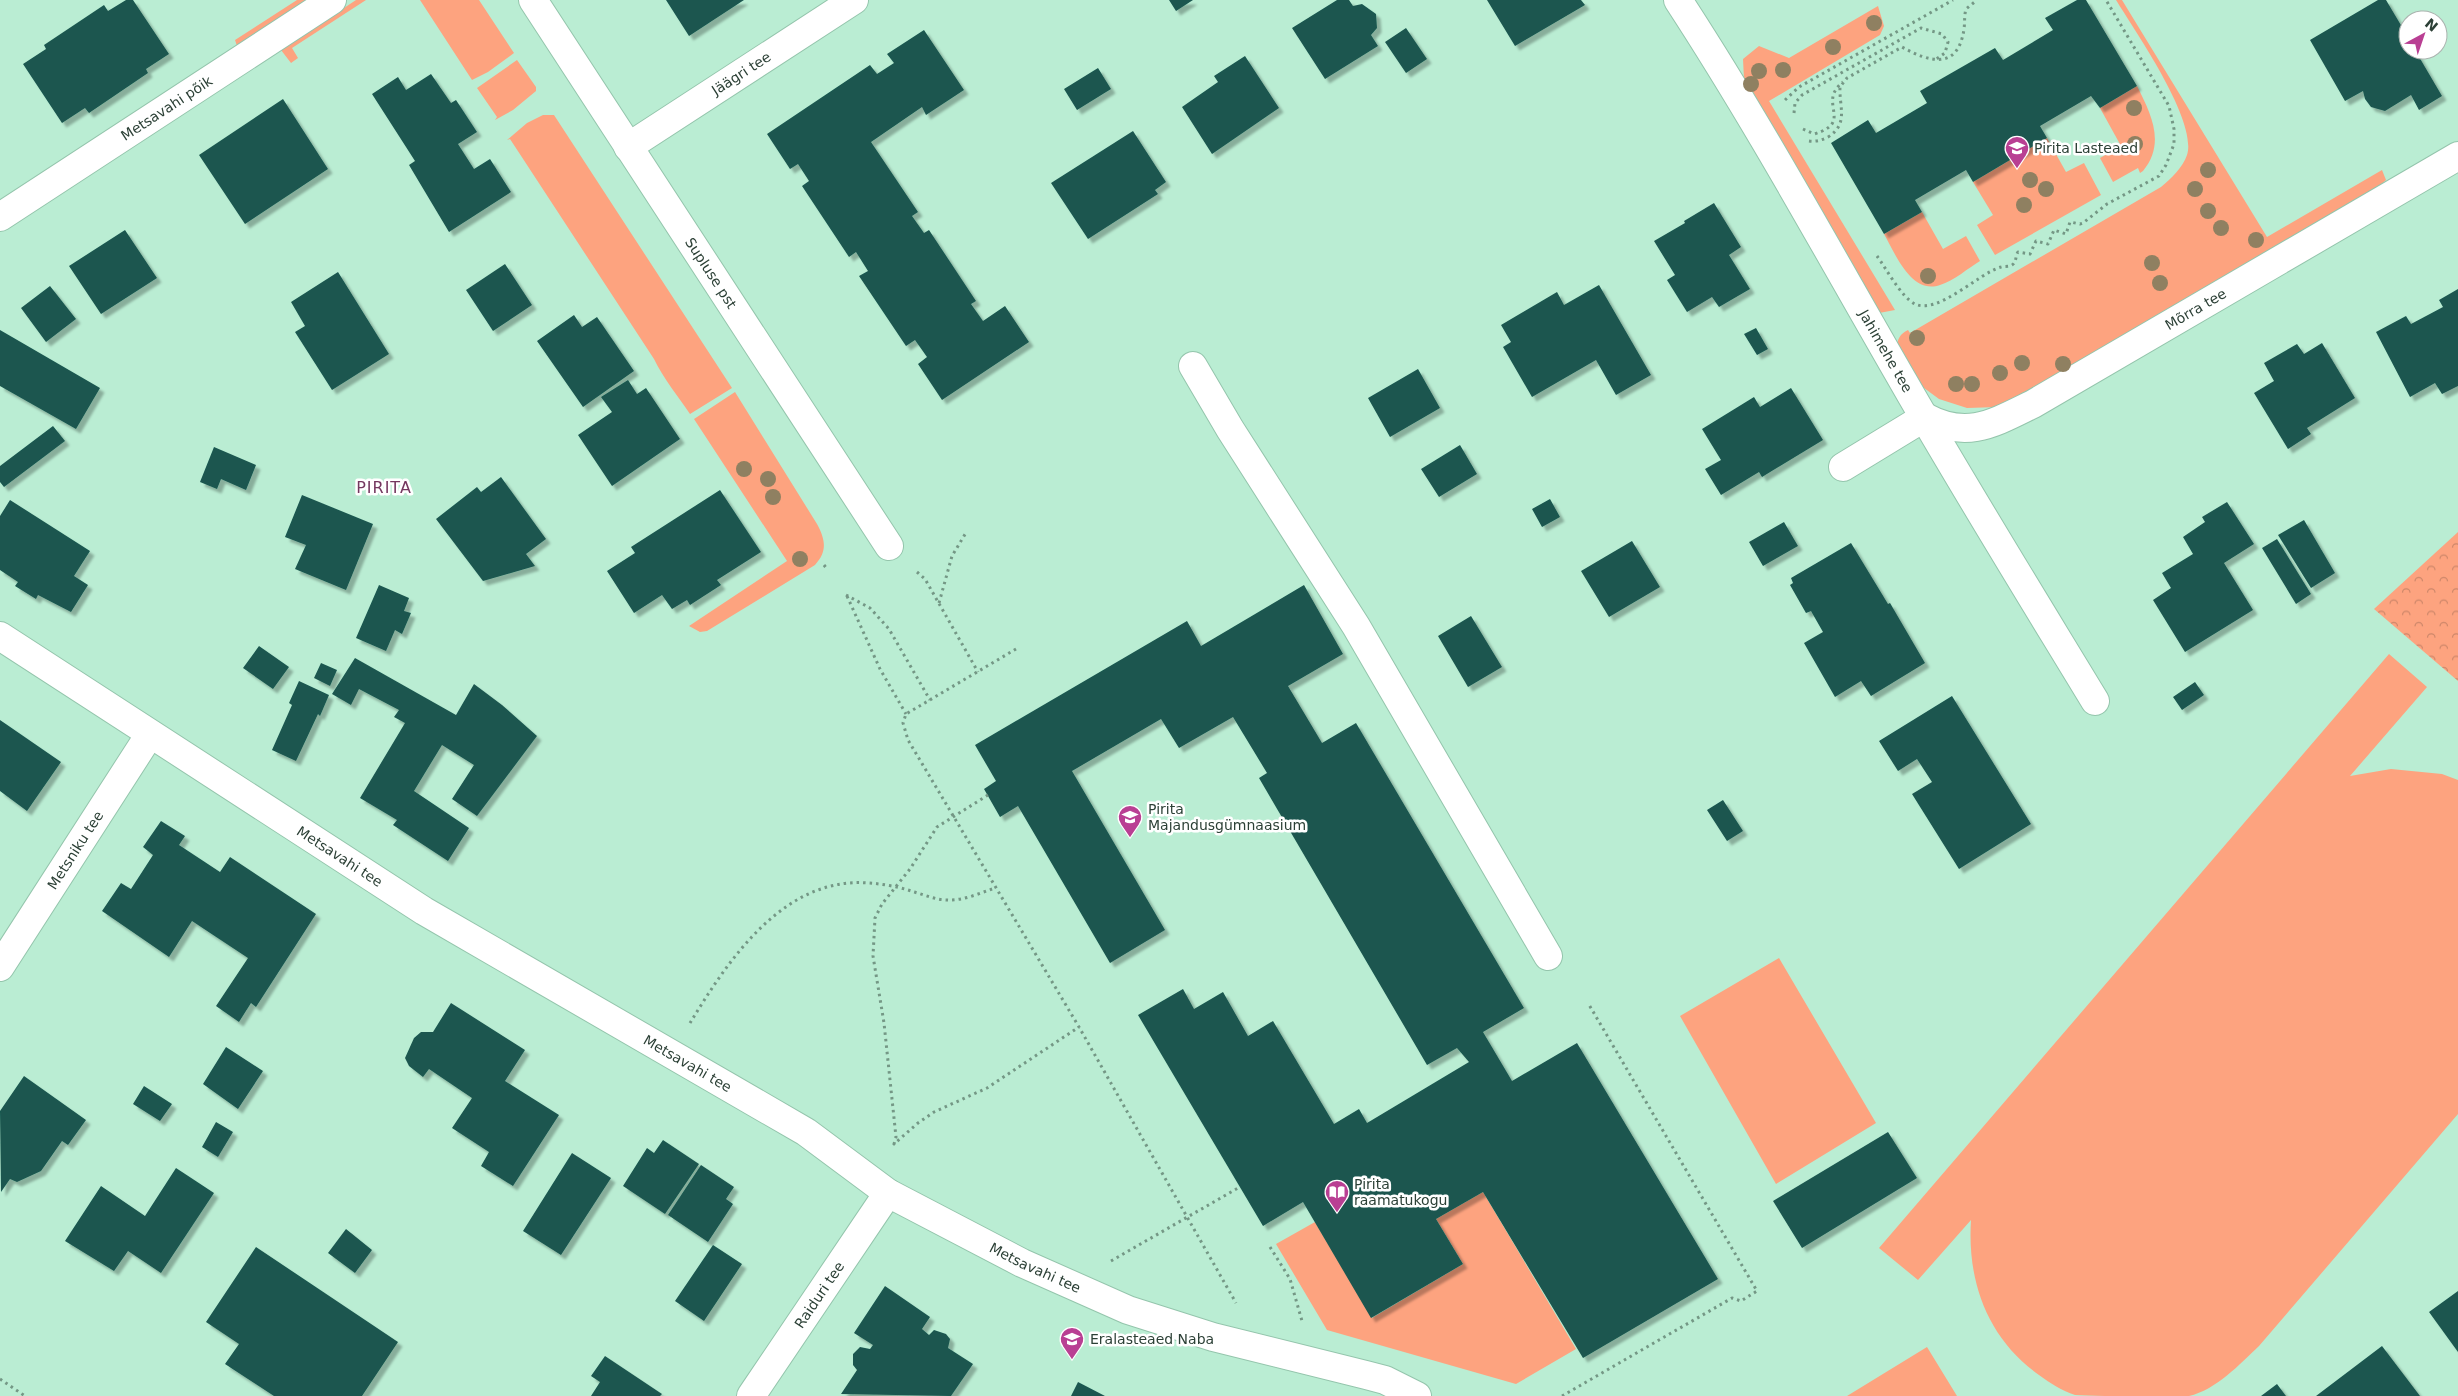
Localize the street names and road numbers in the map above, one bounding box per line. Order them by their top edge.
street label: Jäägri tee [708,48,774,99]
street label: Metsavahi põik [118,72,216,144]
street label: Supluse pst [682,235,740,312]
street label: Mõrra tee [2162,285,2229,333]
street label: Jahimehe tee [1855,306,1916,395]
street label: Metsniku tee [44,808,106,892]
street label: Metsavahi tee [294,823,386,890]
street label: Metsavahi tee [641,1032,735,1095]
street label: Metsavahi tee [987,1239,1083,1296]
street label: Raiduri tee [791,1259,847,1331]

